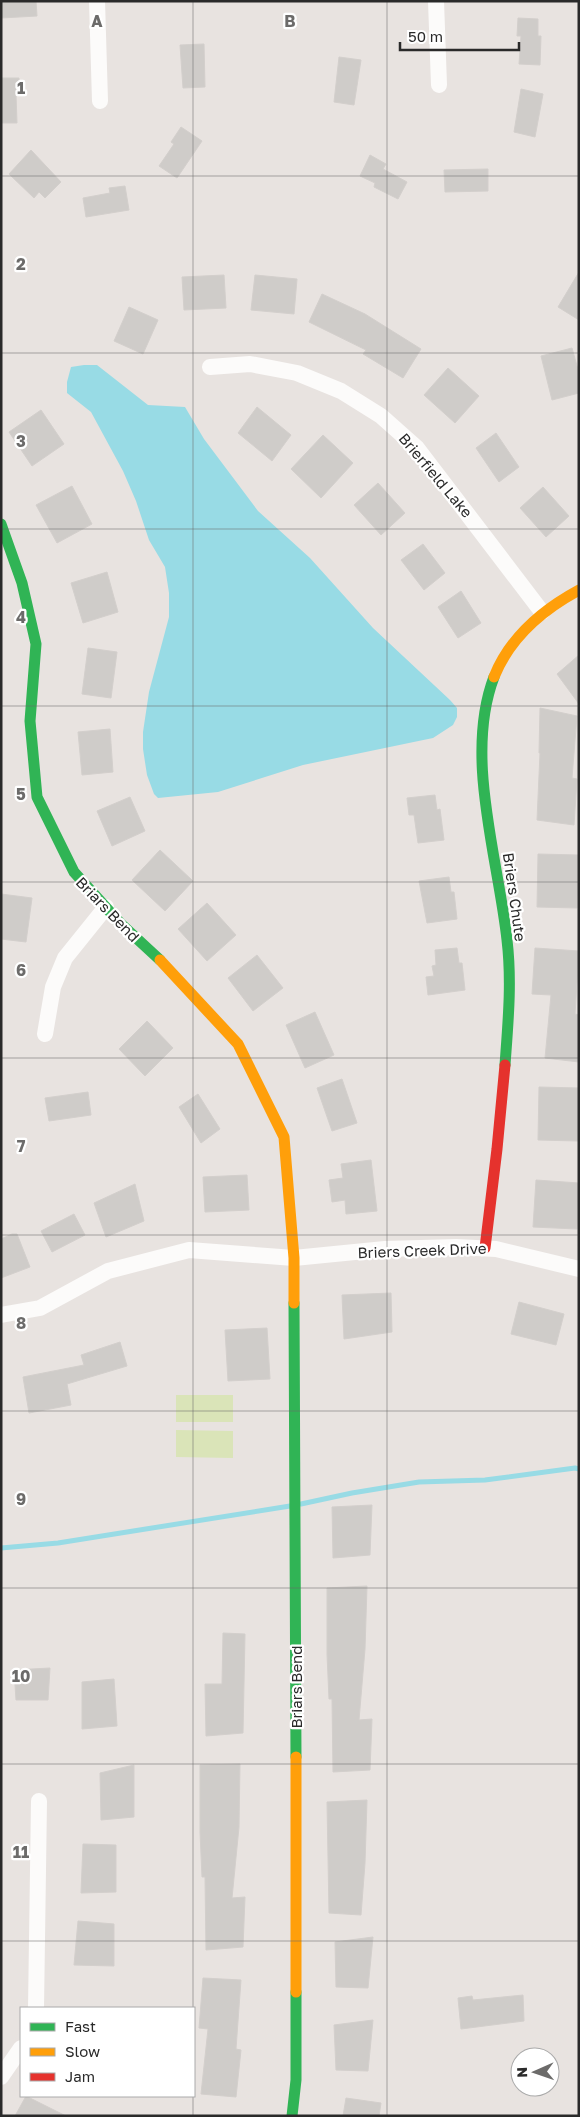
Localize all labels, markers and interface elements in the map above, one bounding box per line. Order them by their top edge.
text: A [91,11,103,31]
text: B [284,11,296,31]
scale bar [400,20,519,52]
text: 50 m [408,27,443,45]
text: 1 [17,78,25,98]
text: 2 [16,254,26,274]
street label: Brierfield Lake [395,429,477,521]
text: 3 [16,431,26,451]
text: 4 [16,607,26,627]
text: 5 [16,784,26,804]
street label: Briers Chute [500,851,530,943]
street label: Briars Bend [73,873,143,945]
text: 6 [16,960,26,980]
text: 7 [17,1136,26,1156]
street label: Briers Creek Drive [357,1239,487,1261]
text: 8 [16,1313,26,1333]
text: 9 [16,1489,26,1509]
street label: Briars Bend [287,1645,305,1729]
text: 10 [12,1666,30,1686]
text: 11 [13,1842,29,1862]
legend [20,2007,195,2097]
text: Fast [65,2017,96,2035]
text: Slow [65,2042,100,2060]
north arrow [510,2047,560,2097]
text: Jam [65,2067,95,2085]
text: N [513,2067,530,2078]

